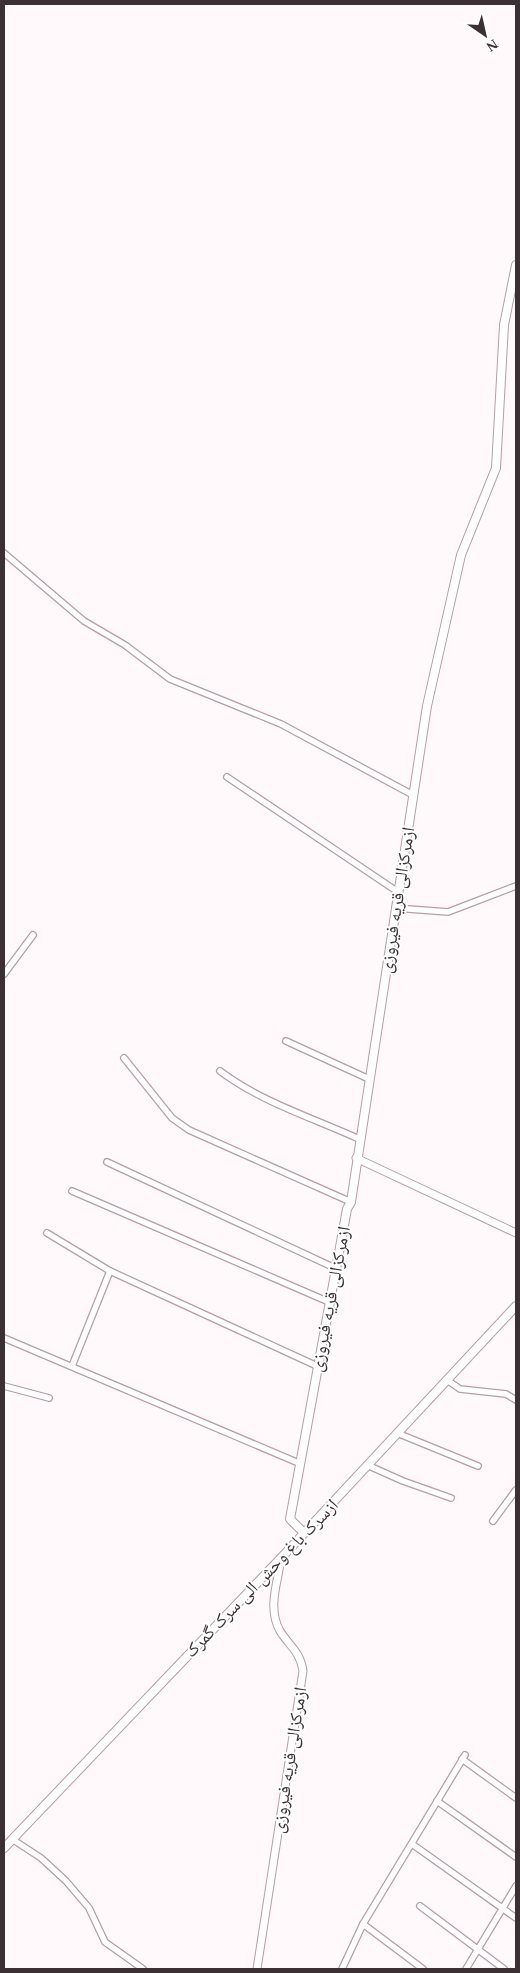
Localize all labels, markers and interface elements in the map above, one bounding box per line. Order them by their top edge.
north arrow [460,10,510,60]
text: N [484,36,500,54]
street label: ازمرکزالی قریه فیروزی [376,825,419,975]
street label: ازمرکزالی قریه فیروزی [306,1225,355,1374]
street label: ازسرک باغ وحش الی سرک گمرک [180,1495,343,1662]
street label: ازمرکزالی قریه فیروزی [268,1685,311,1835]

